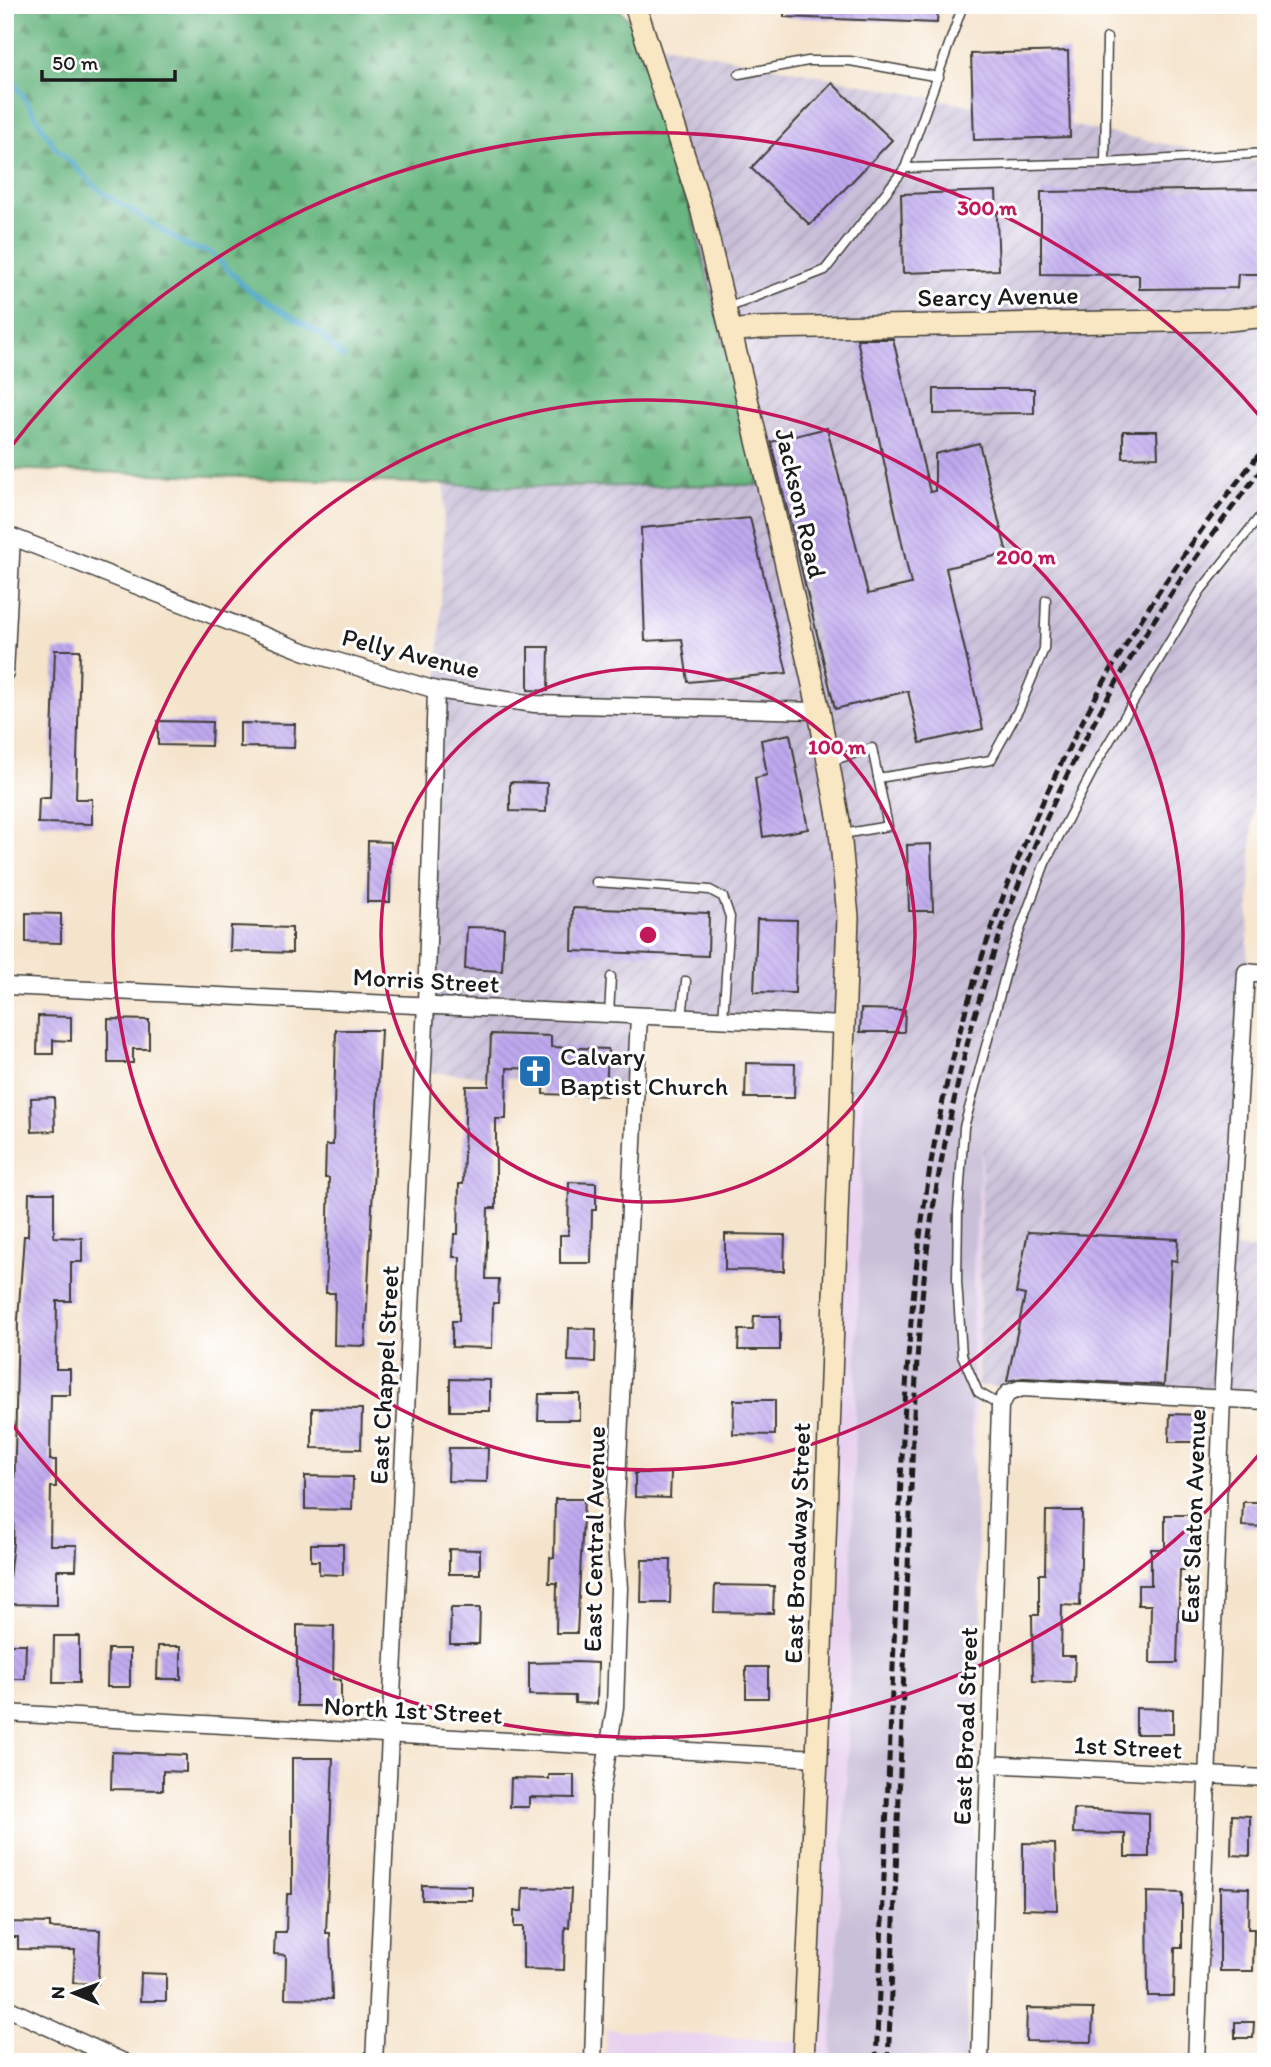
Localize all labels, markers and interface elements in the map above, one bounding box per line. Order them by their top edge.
scale bar [42,38,175,82]
text: 50 m [52,50,99,75]
text: 300 m [957,195,1017,220]
street label: Searcy Avenue [917,279,1079,313]
street label: Jackson Road [768,425,834,581]
text: 200 m [996,544,1056,569]
street label: Pelly Avenue [339,620,483,686]
text: 100 m [808,734,866,759]
centre of rings [636,923,660,947]
street label: Morris Street [352,960,500,1000]
place label: Calvary Baptist Church [560,1040,728,1102]
church icon: Calvary Baptist Church [516,1052,554,1090]
street label: East Chappel Street [362,1264,406,1485]
street label: East Slaton Avenue [1173,1408,1213,1624]
street label: East Broadway Street [777,1422,817,1664]
street label: East Central Avenue [576,1426,612,1652]
street label: East Broad Street [946,1626,984,1826]
street label: North 1st Street [323,1689,503,1731]
street label: 1st Street [1073,1728,1183,1766]
north arrow [38,1958,108,2028]
text: N [46,1986,69,1999]

